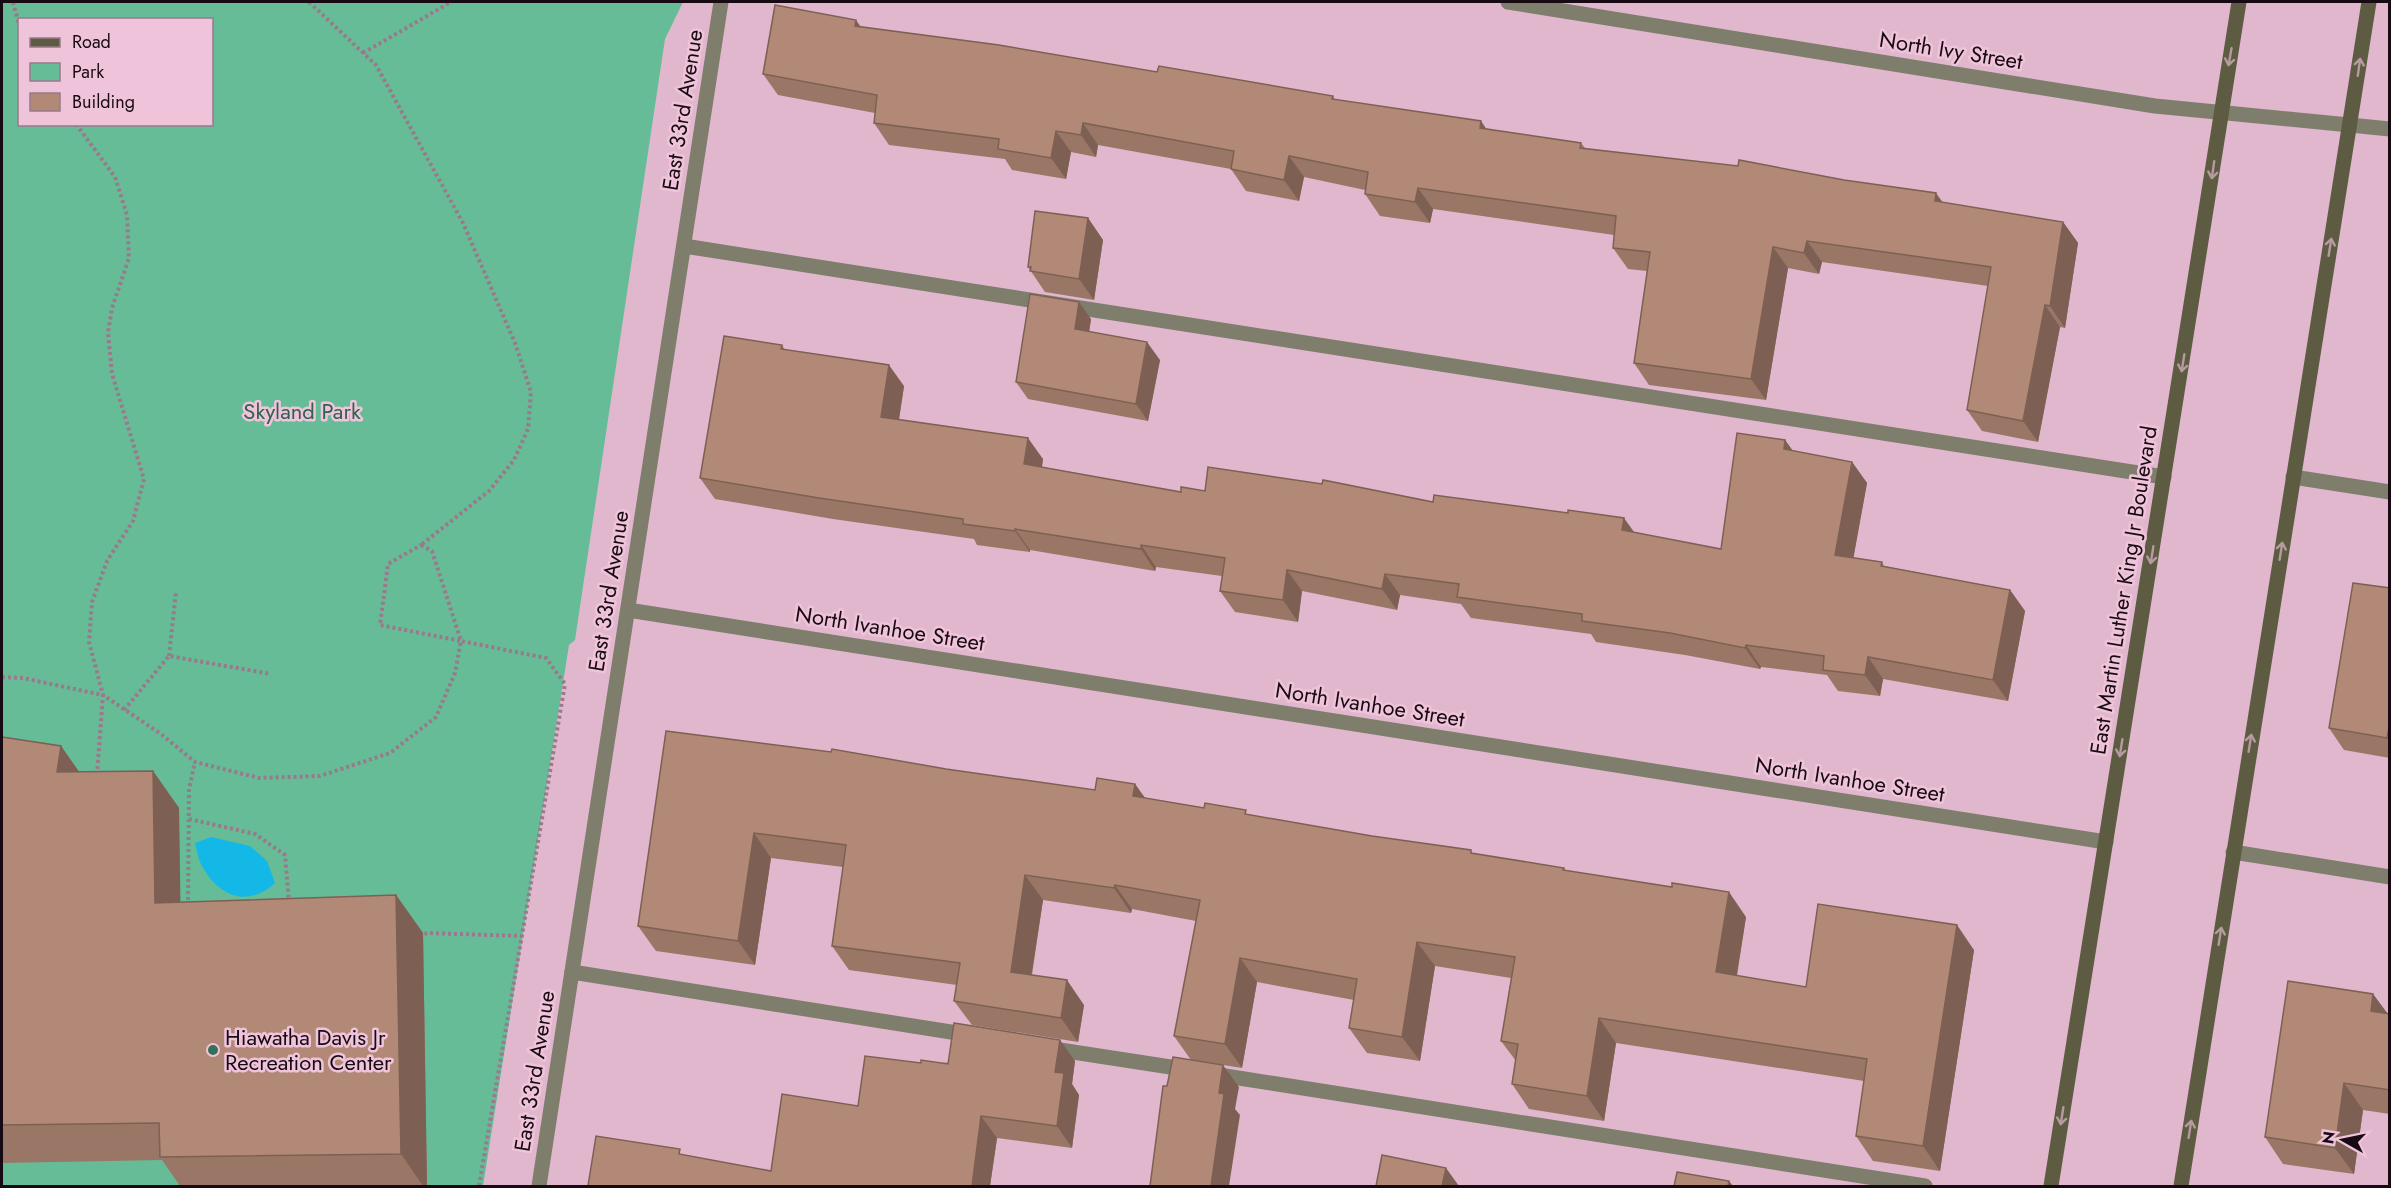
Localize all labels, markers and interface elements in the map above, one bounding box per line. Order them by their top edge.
legend [18,18,213,126]
street label: North Ivy Street [1877,23,2026,77]
street label: East 33rd Avenue [653,27,711,193]
text: Road [72,29,111,55]
one-way arrow [2225,47,2236,66]
one-way arrow [2353,57,2364,77]
text: Park [72,59,104,85]
text: Building [72,89,135,115]
one-way arrow [2208,160,2219,180]
one-way arrow [2325,238,2336,258]
one-way arrow [2177,353,2188,372]
park label: Skyland Park [243,395,361,427]
street label: East Martin Luther King Jr Boulevard [2081,423,2165,757]
street label: East 33rd Avenue [579,508,637,674]
one-way arrow [2276,541,2287,561]
one-way arrow [2146,545,2157,565]
street label: North Ivanhoe Street [793,597,988,659]
street label: North Ivanhoe Street [1273,673,1468,735]
one-way arrow [2245,734,2256,754]
one-way arrow [2115,738,2126,757]
street label: North Ivanhoe Street [1753,748,1948,810]
one-way arrow [2214,927,2225,946]
street label: East 33rd Avenue [505,988,563,1154]
place label: Hiawatha Davis Jr Recreation Center [225,1021,392,1078]
marker: Hiawatha Davis Jr Recreation Center [206,1043,220,1057]
one-way arrow [2056,1106,2067,1125]
north arrow [2313,1110,2373,1170]
one-way arrow [2185,1119,2196,1139]
text: N [2316,1130,2341,1146]

